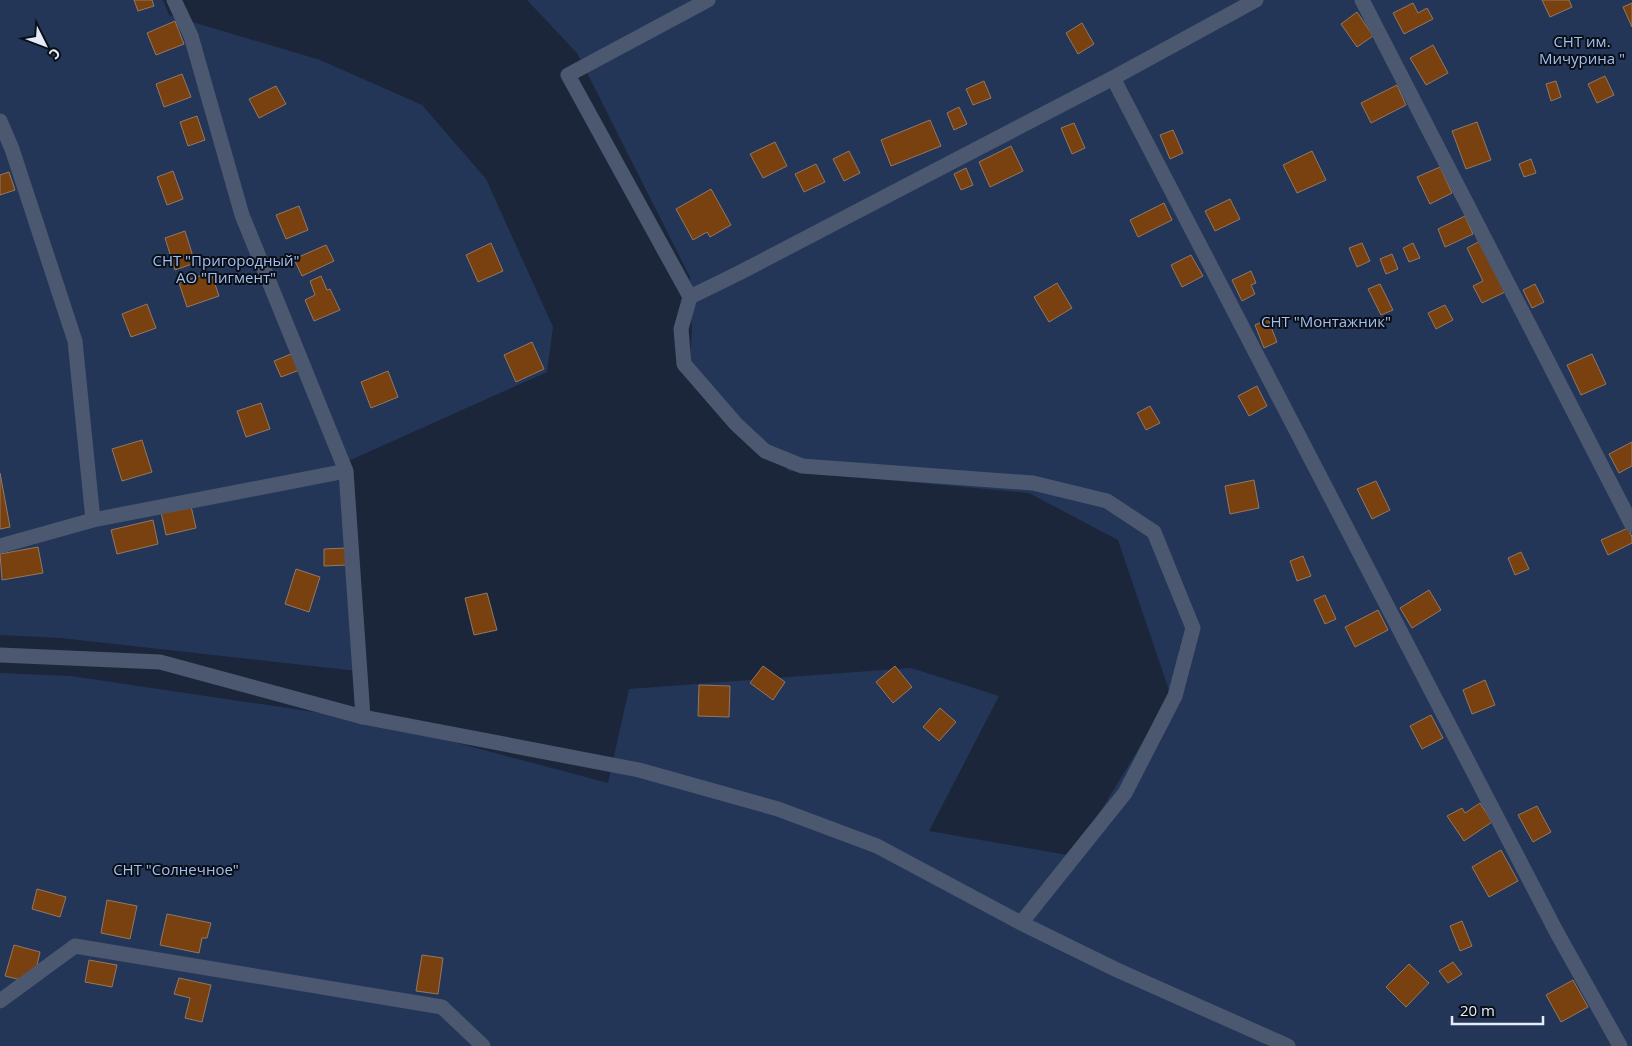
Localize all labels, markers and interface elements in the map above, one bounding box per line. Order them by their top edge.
north arrow [20,20,70,70]
park label: СНТ им. Мичурина " [1539,31,1625,68]
text: С [45,44,65,64]
park label: СНТ "Пригородный" АО "Пигмент" [152,250,300,287]
park label: СНТ "Монтажник" [1261,311,1391,331]
park label: СНТ "Солнечное" [113,859,239,879]
scale bar [1452,994,1543,1026]
text: 20 m [1460,1000,1495,1020]

